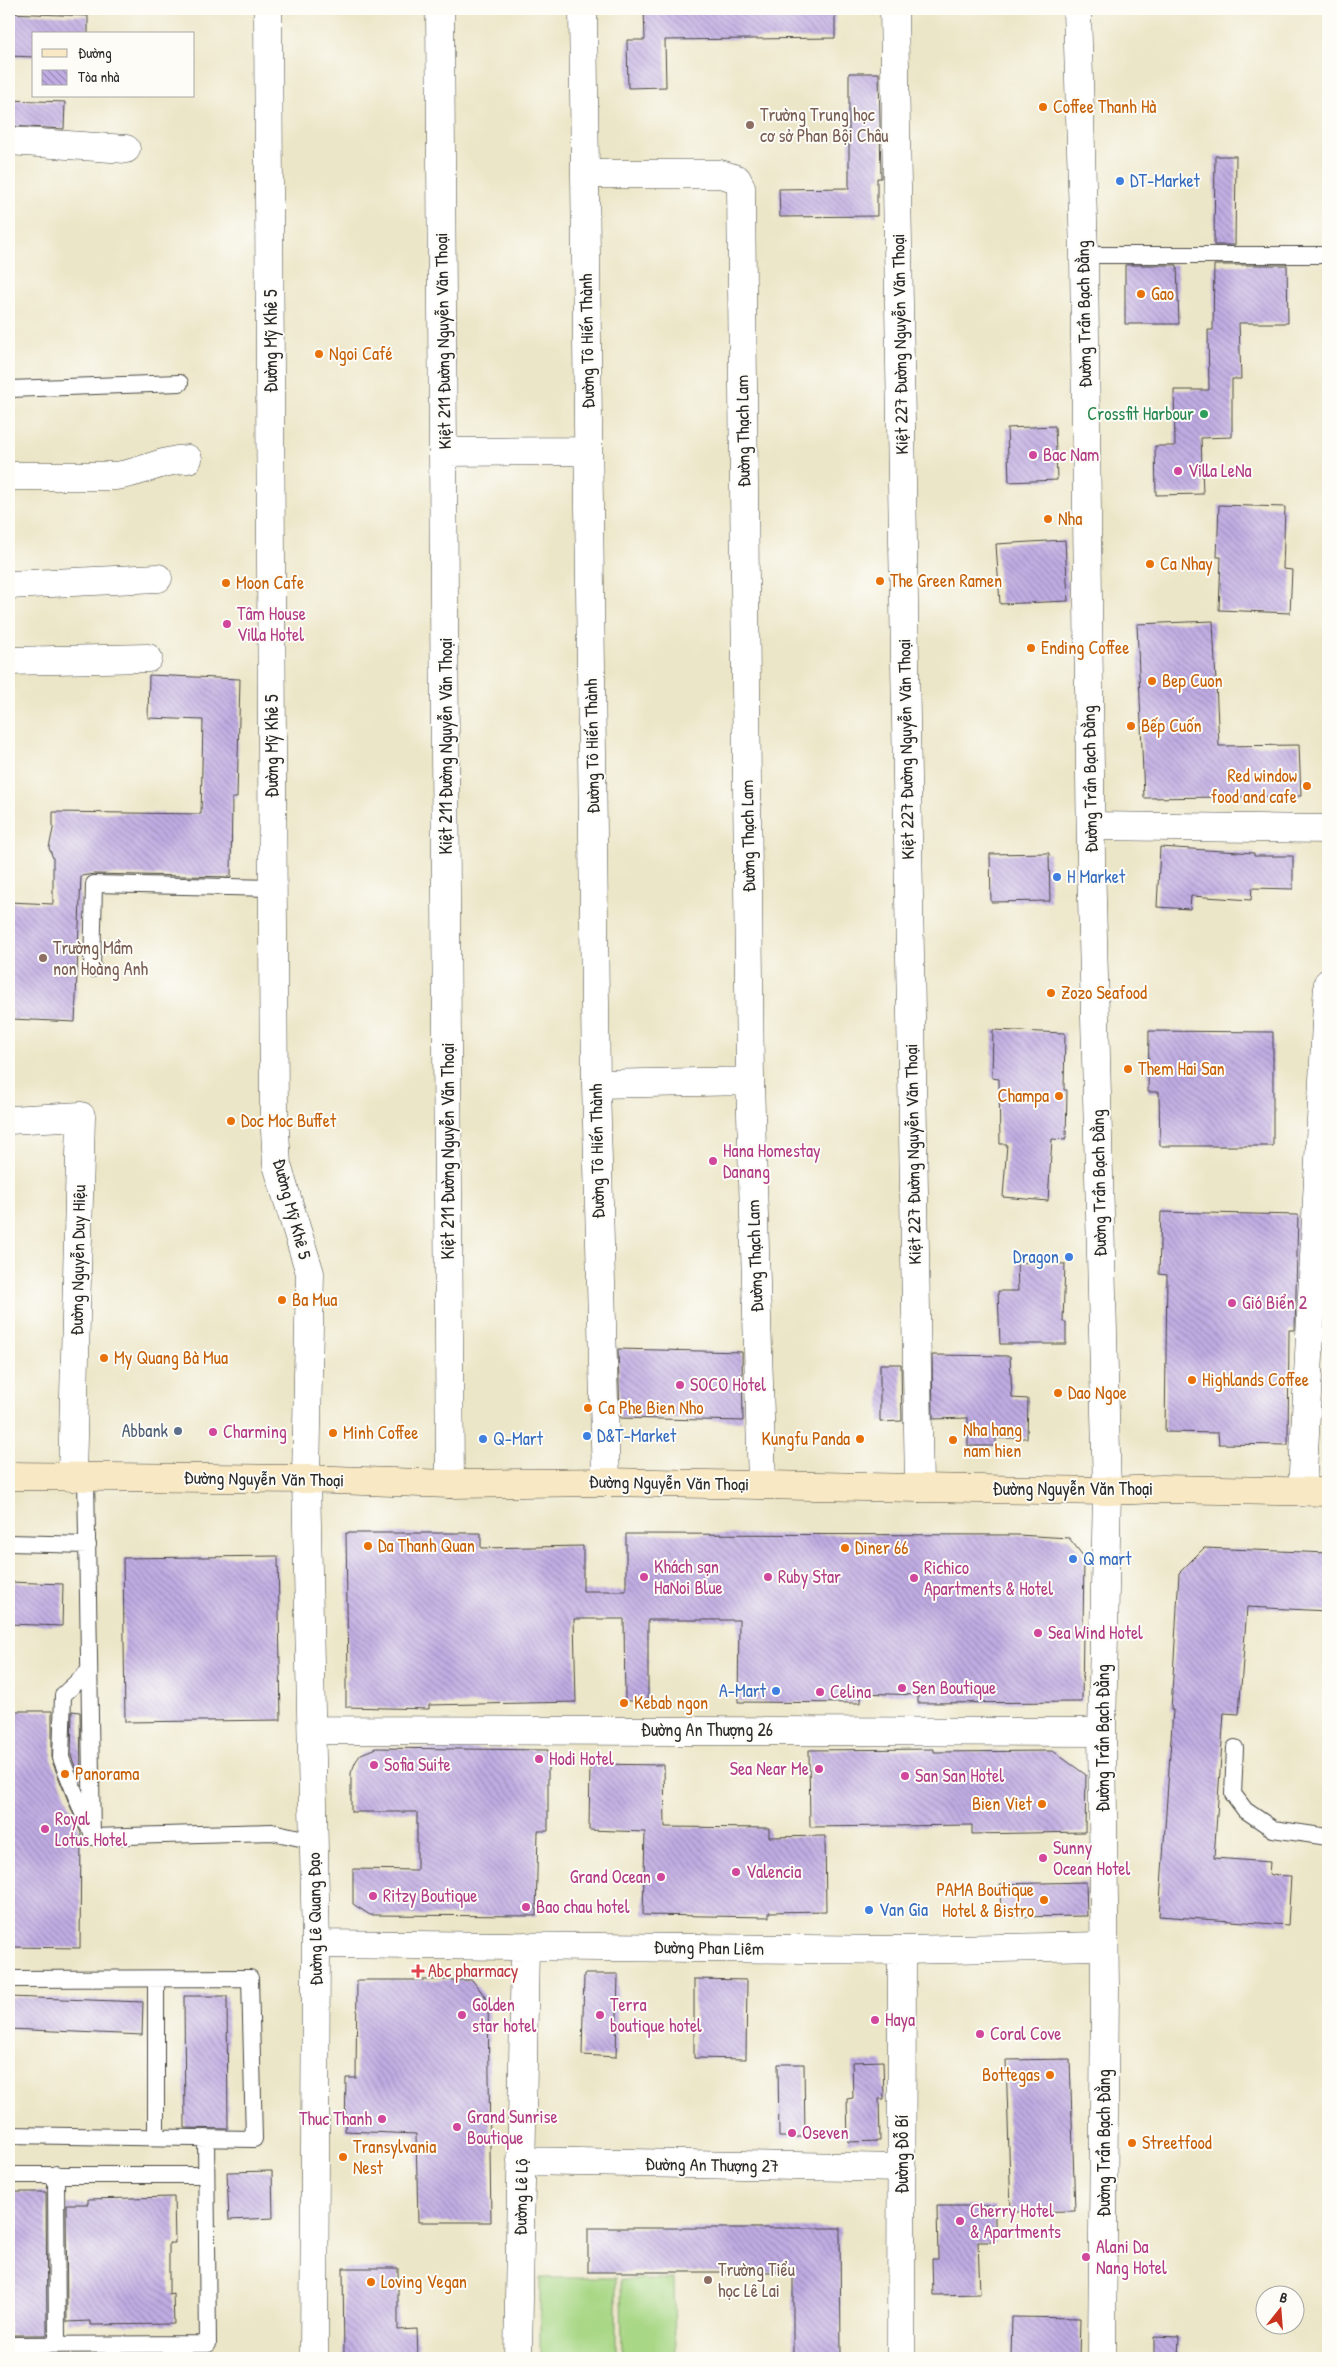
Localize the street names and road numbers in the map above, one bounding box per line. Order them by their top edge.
street label: Kiệt 211 Đường Nguyễn Văn Thoại [428,232,457,450]
street label: Kiệt 227 Đường Nguyễn Văn Thoại [885,233,914,455]
street label: Đường Trần Bạch Đằng [1070,240,1097,388]
street label: Đường Tô Hiến Thành [573,273,600,409]
street label: Đường Mỹ Khê 5 [258,289,283,393]
street label: Đường Thạch Lam [729,375,756,487]
street label: Kiệt 211 Đường Nguyễn Văn Thoại [433,638,458,854]
street label: Kiệt 227 Đường Nguyễn Văn Thoại [891,638,920,860]
street label: Đường Tô Hiến Thành [578,678,605,814]
street label: Đường Mỹ Khê 5 [259,694,284,798]
street label: Đường Trần Bạch Đằng [1076,705,1103,853]
street label: Đường Thạch Lam [734,780,761,892]
street label: Kiệt 211 Đường Nguyễn Văn Thoại [435,1043,460,1259]
street label: Kiệt 227 Đường Nguyễn Văn Thoại [898,1043,927,1265]
street label: Đường Tô Hiến Thành [583,1083,610,1219]
street label: Đường Trần Bạch Đằng [1085,1109,1112,1257]
street label: Đường Mỹ Khê 5 [267,1156,318,1262]
street label: Đường Nguyễn Duy Hiệu [64,1184,91,1336]
street label: Đường Thạch Lam [740,1199,769,1313]
street label: Đường Nguyễn Văn Thoại [184,1465,344,1492]
street label: Đường Nguyễn Văn Thoại [589,1469,749,1496]
street label: Đường Nguyễn Văn Thoại [993,1476,1153,1501]
street label: Đường Trần Bạch Đằng [1090,1664,1115,1812]
street label: Đường An Thượng 26 [641,1717,773,1742]
street label: Đường Lê Quang Đạo [301,1852,328,1986]
street label: Đường Phan Liêm [654,1934,764,1961]
street label: Đường Trần Bạch Đằng [1091,2069,1116,2217]
street label: Đường Đỗ Bí [889,2114,914,2194]
street label: Đường An Thượng 27 [645,2151,779,2178]
street label: Đường Lê Lộ [507,2158,534,2236]

